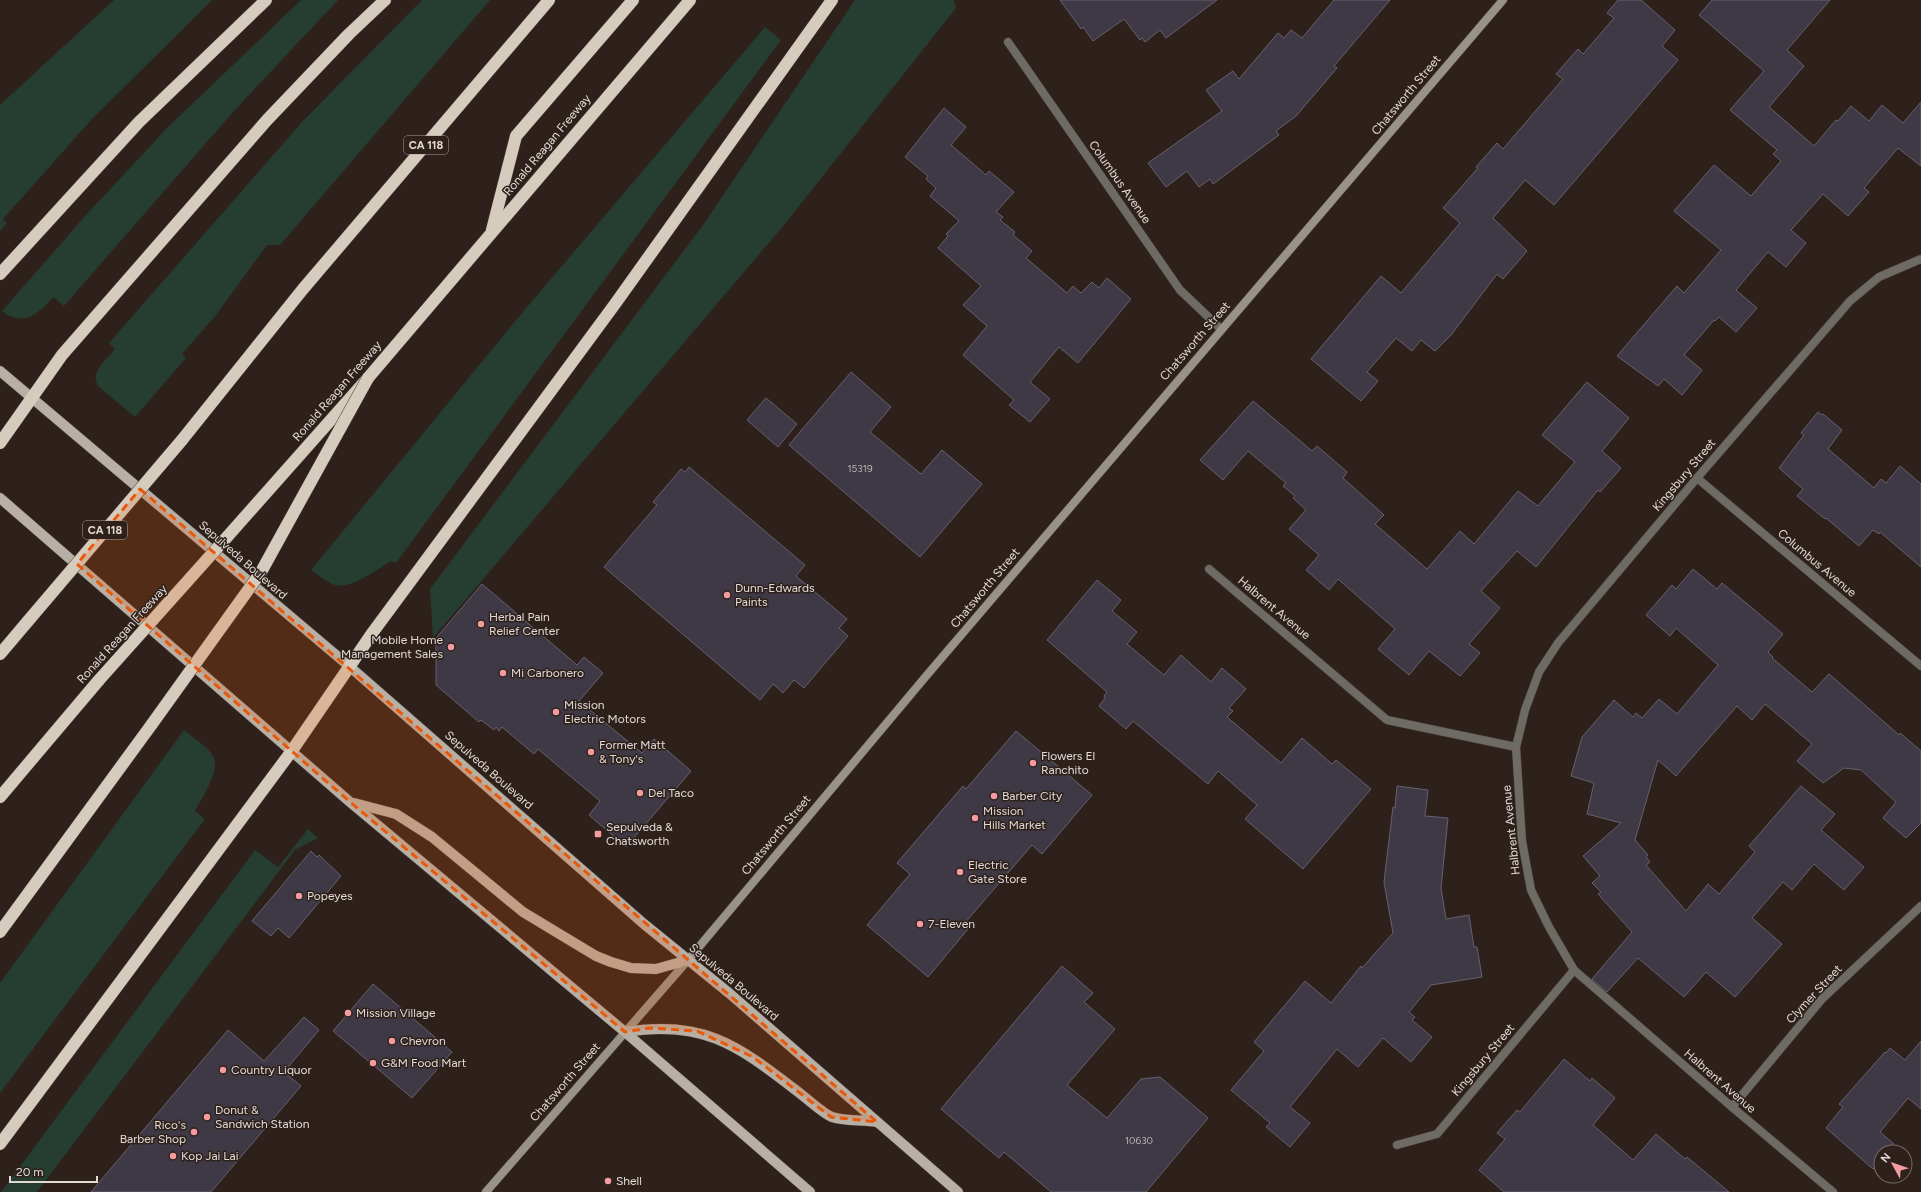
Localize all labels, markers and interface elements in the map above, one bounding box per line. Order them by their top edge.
street label: Chatsworth Street [1369,52,1444,138]
street label: Ronald Reagan Freeway [501,91,594,199]
road number: CA 118 [404,136,448,154]
street label: Columbus Avenue [1086,138,1154,227]
street label: Chatsworth Street [1157,298,1233,383]
street label: Ronald Reagan Freeway [290,338,385,444]
street label: Kingsbury Street [1650,436,1719,514]
house number: 15319 [847,462,873,475]
street label: Sepulveda Boulevard [196,518,290,602]
road number: CA 118 [83,521,127,539]
street label: Columbus Avenue [1775,526,1859,600]
street label: Chatsworth Street [948,545,1023,631]
street label: Halbrent Avenue [1235,574,1313,643]
street label: Ronald Reagan Freeway [74,581,170,686]
place label: Dunn-Edwards Paints [735,581,815,609]
marker: Dunn-Edwards Paints [722,590,732,600]
place label: Herbal Pain Relief Center [489,610,559,638]
marker: Herbal Pain Relief Center [476,619,486,629]
place label: Mobile Home Management Sales [341,633,443,661]
marker: Mobile Home Management Sales [446,642,456,652]
place label: Mi Carbonero [511,666,584,680]
marker: Mi Carbonero [498,668,508,678]
place label: Mission Electric Motors [564,698,646,726]
marker: Mission Electric Motors [551,707,561,717]
street label: Sepulveda Boulevard [442,728,536,812]
place label: Former Matt & Tony's [599,738,666,766]
marker: Former Matt & Tony's [586,747,596,757]
place label: Flowers El Ranchito [1041,749,1095,777]
marker: Flowers El Ranchito [1028,758,1038,768]
street label: Halbrent Avenue [1499,784,1523,876]
place label: Del Taco [648,786,694,800]
marker: Del Taco [635,788,645,798]
place label: Barber City [1002,789,1063,803]
marker: Barber City [989,791,999,801]
street label: Chatsworth Street [739,792,814,878]
place label: Mission Hills Market [983,804,1046,832]
marker: Mission Hills Market [970,813,980,823]
place label: Sepulveda & Chatsworth [606,820,673,848]
marker: Sepulveda & Chatsworth [593,829,603,839]
place label: Electric Gate Store [968,858,1027,886]
marker: Electric Gate Store [955,867,965,877]
place label: Popeyes [307,889,353,903]
marker: Popeyes [294,891,304,901]
place label: 7-Eleven [928,917,975,931]
marker: 7-Eleven [915,919,925,929]
street label: Sepulveda Boulevard [686,940,782,1024]
street label: Clymer Street [1783,961,1845,1026]
place label: Mission Village [356,1006,436,1020]
marker: Mission Village [343,1008,353,1018]
street label: Kingsbury Street [1449,1021,1518,1099]
place label: Chevron [400,1034,446,1048]
marker: Chevron [387,1036,397,1046]
street label: Chatsworth Street [527,1039,603,1124]
street label: Halbrent Avenue [1681,1046,1759,1116]
place label: G&M Food Mart [381,1056,467,1070]
marker: G&M Food Mart [368,1058,378,1068]
place label: Country Liquor [231,1063,312,1077]
marker: Country Liquor [218,1065,228,1075]
place label: Donut & Sandwich Station [215,1103,310,1131]
marker: Donut & Sandwich Station [202,1112,212,1122]
place label: Rico's Barber Shop [120,1118,186,1146]
marker: Rico's Barber Shop [189,1127,199,1137]
house number: 10630 [1125,1134,1153,1147]
north arrow [1873,1144,1913,1184]
place label: Kop Jai Lai [181,1149,238,1163]
text: N [1878,1150,1893,1165]
marker: Kop Jai Lai [168,1151,178,1161]
scale bar [10,1158,97,1184]
text: 20 m [16,1165,44,1179]
place label: Shell [616,1174,642,1188]
marker: Shell [603,1176,613,1186]

